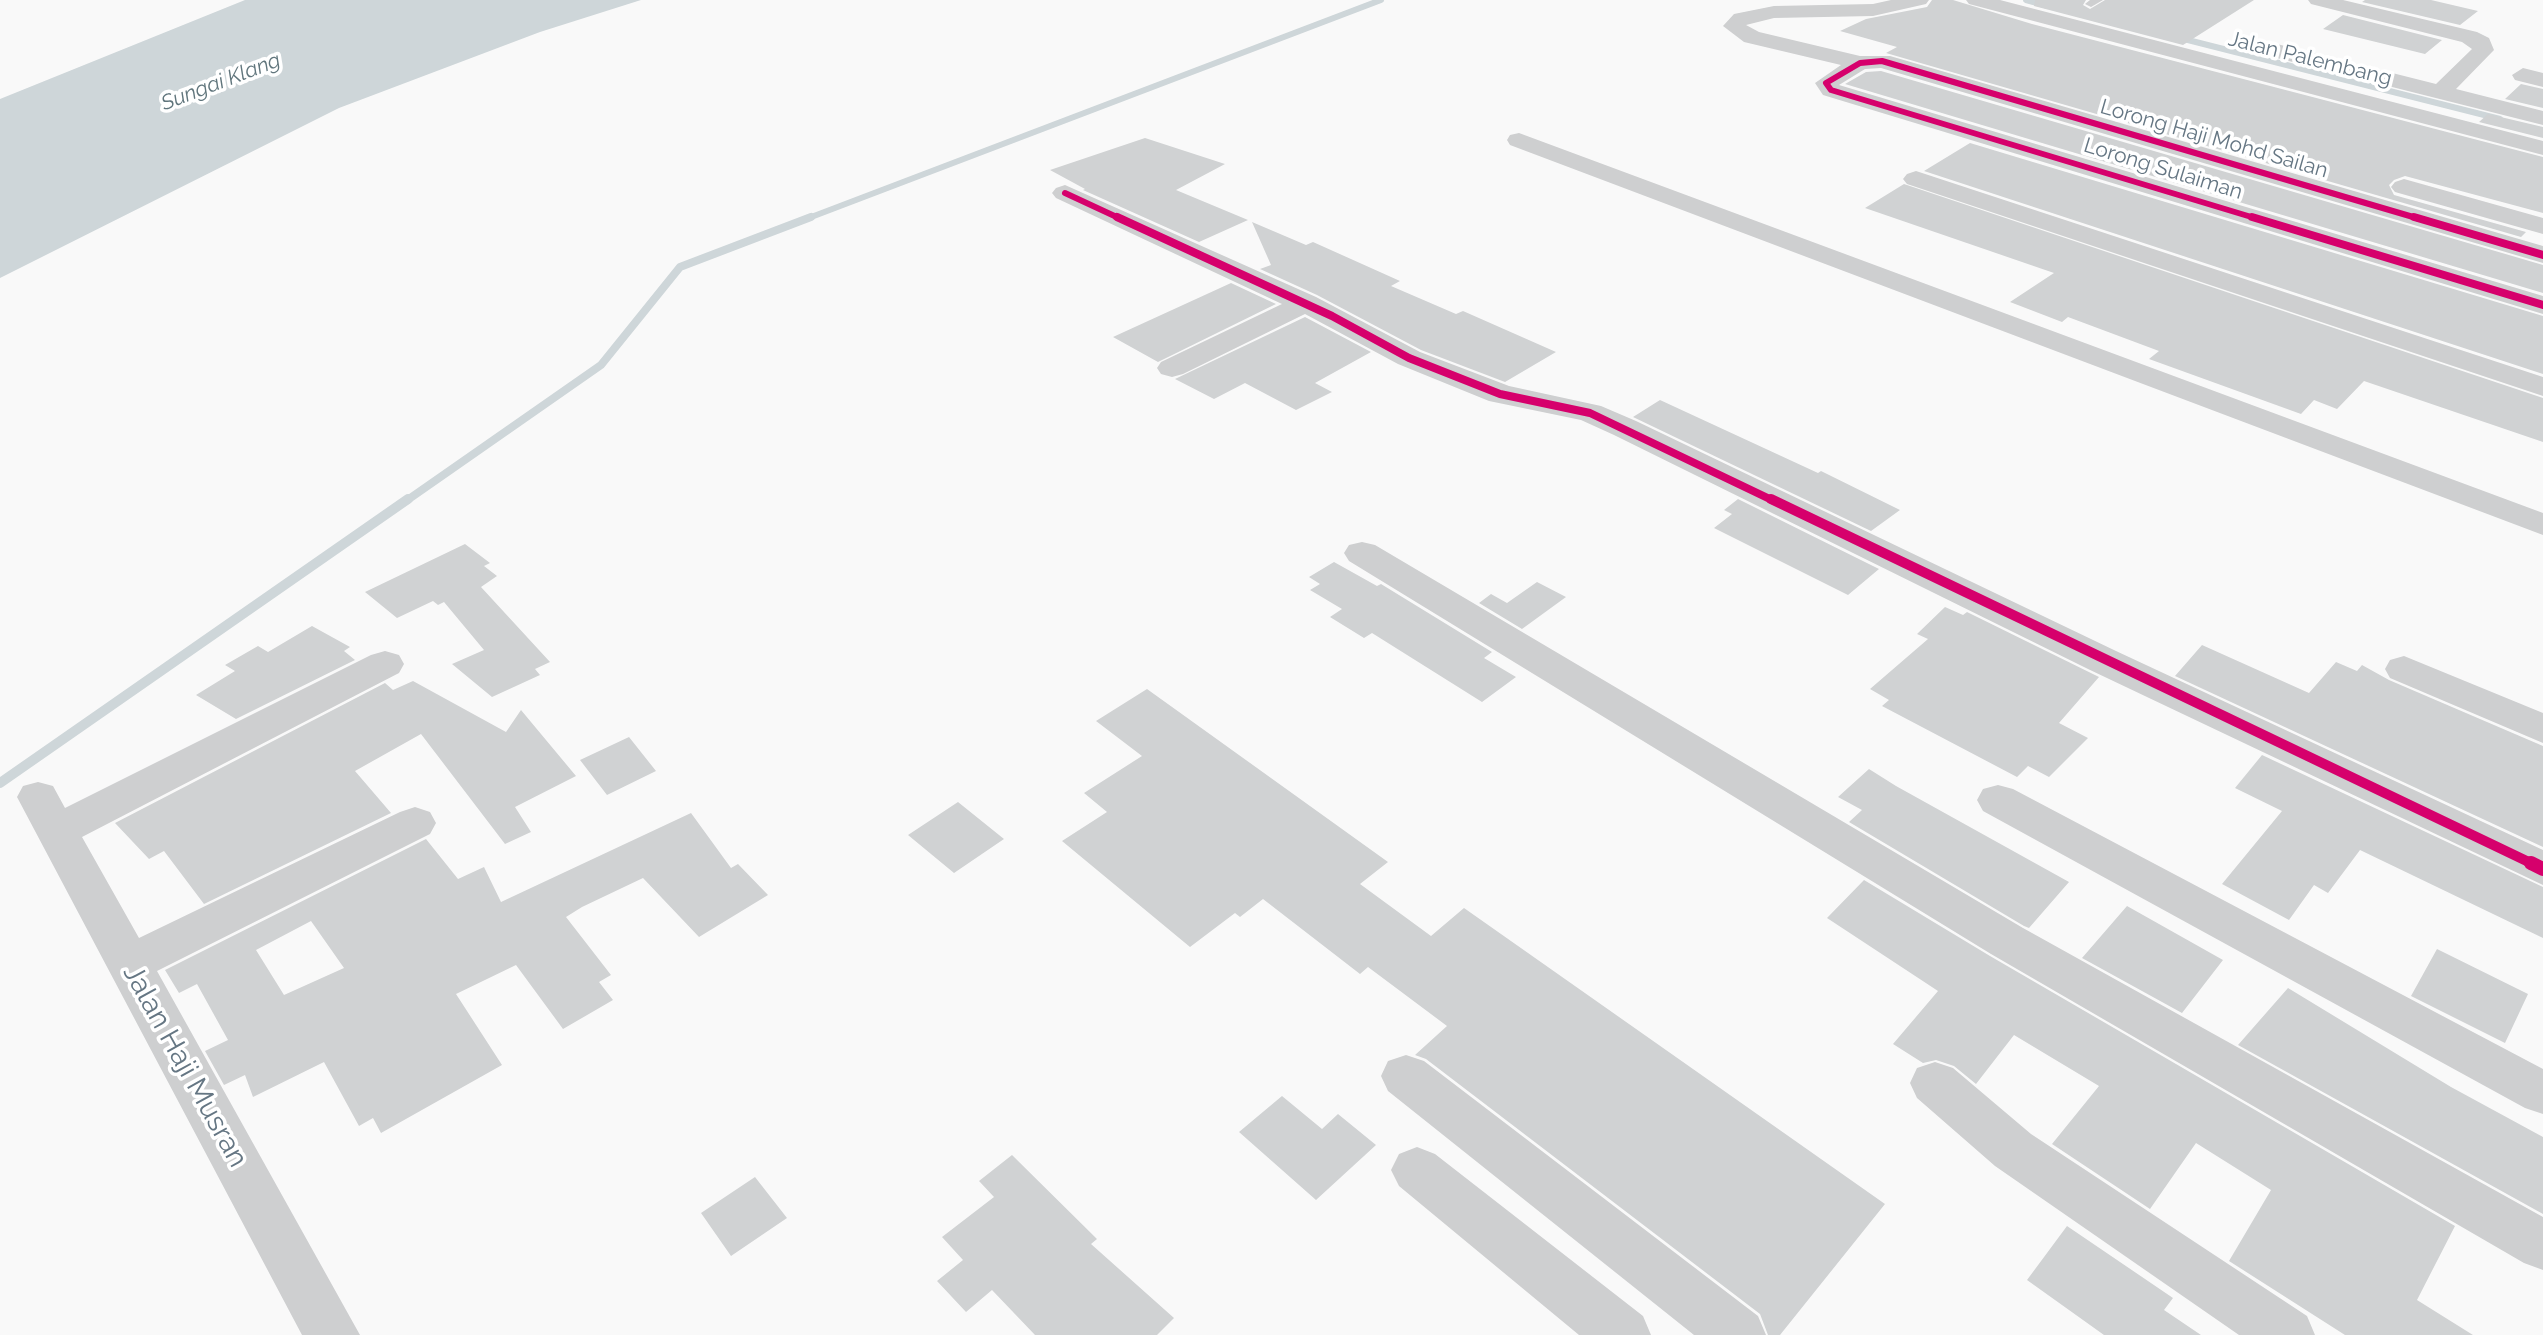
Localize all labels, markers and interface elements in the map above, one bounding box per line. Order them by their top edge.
street label: Jalan Palembang [2226,27,2394,91]
water label: Sungai Klang [158,48,284,116]
street label: Lorong Haji Mohd Sailan [2097,94,2331,184]
street label: Lorong Sulaiman [2081,133,2245,205]
street label: Jalan Haji Musran [115,959,255,1173]

